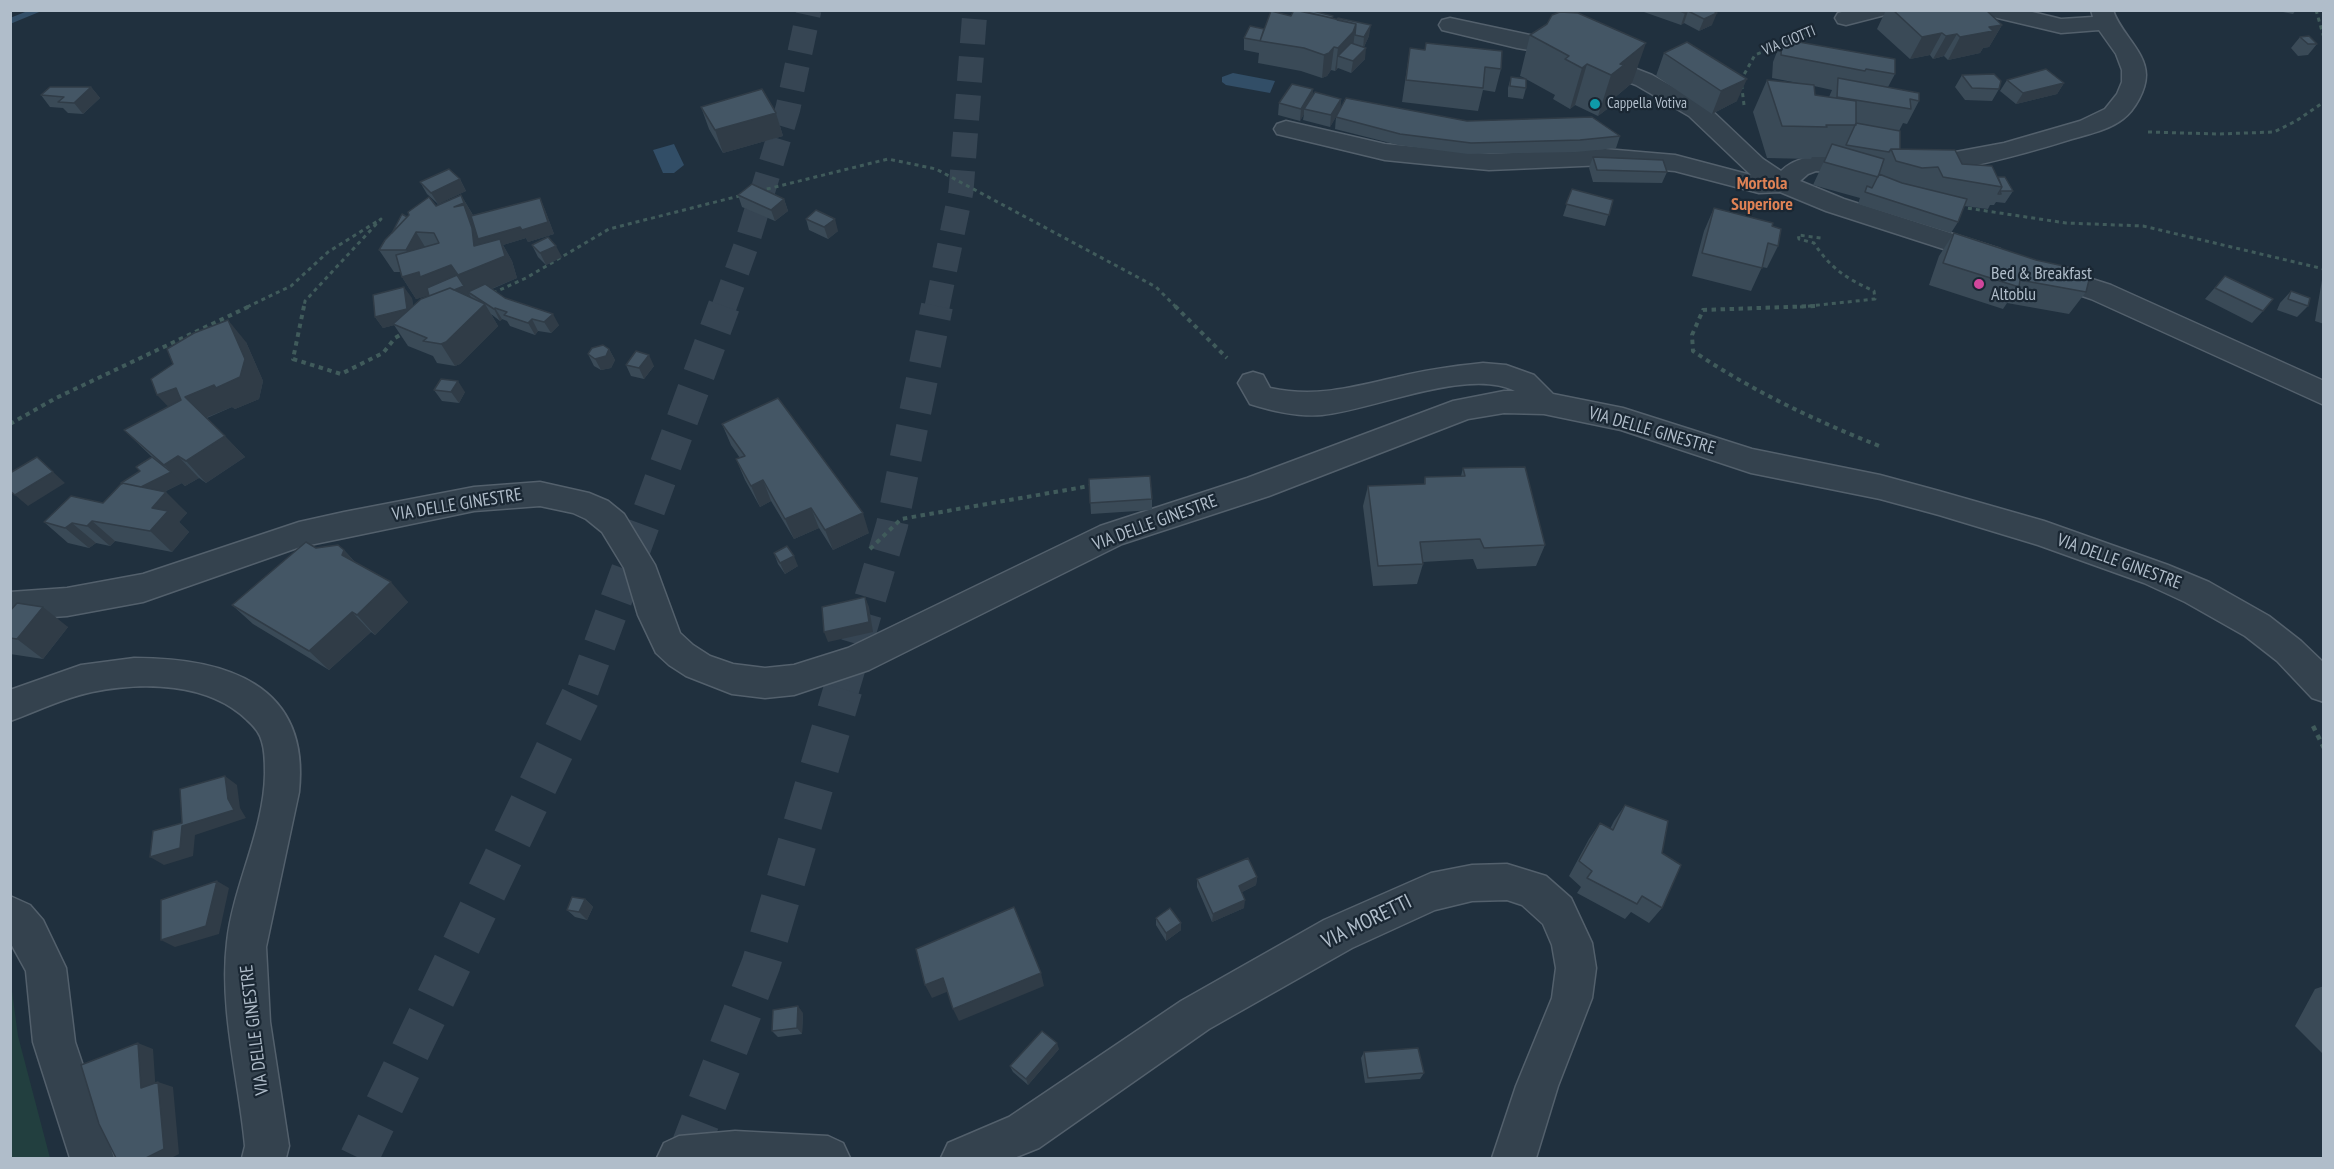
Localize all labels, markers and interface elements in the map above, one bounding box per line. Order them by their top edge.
street label: VIA CIOTTI [1760,22,1818,60]
place label: Cappella Votiva [1607,95,1687,113]
marker: Cappella Votiva [1588,97,1602,111]
district label: Mortola Superiore [1731,173,1793,216]
place label: Bed & Breakfast Altoblu [1991,263,2092,306]
marker: Bed & Breakfast Altoblu [1972,277,1986,291]
street label: VIA DELLE GINESTRE [1586,403,1718,459]
street label: VIA DELLE GINESTRE [391,484,523,526]
street label: VIA DELLE GINESTRE [1090,490,1220,556]
street label: VIA DELLE GINESTRE [2054,529,2184,595]
street label: VIA MORETTI [1318,889,1416,955]
street label: VIA DELLE GINESTRE [236,964,274,1096]

